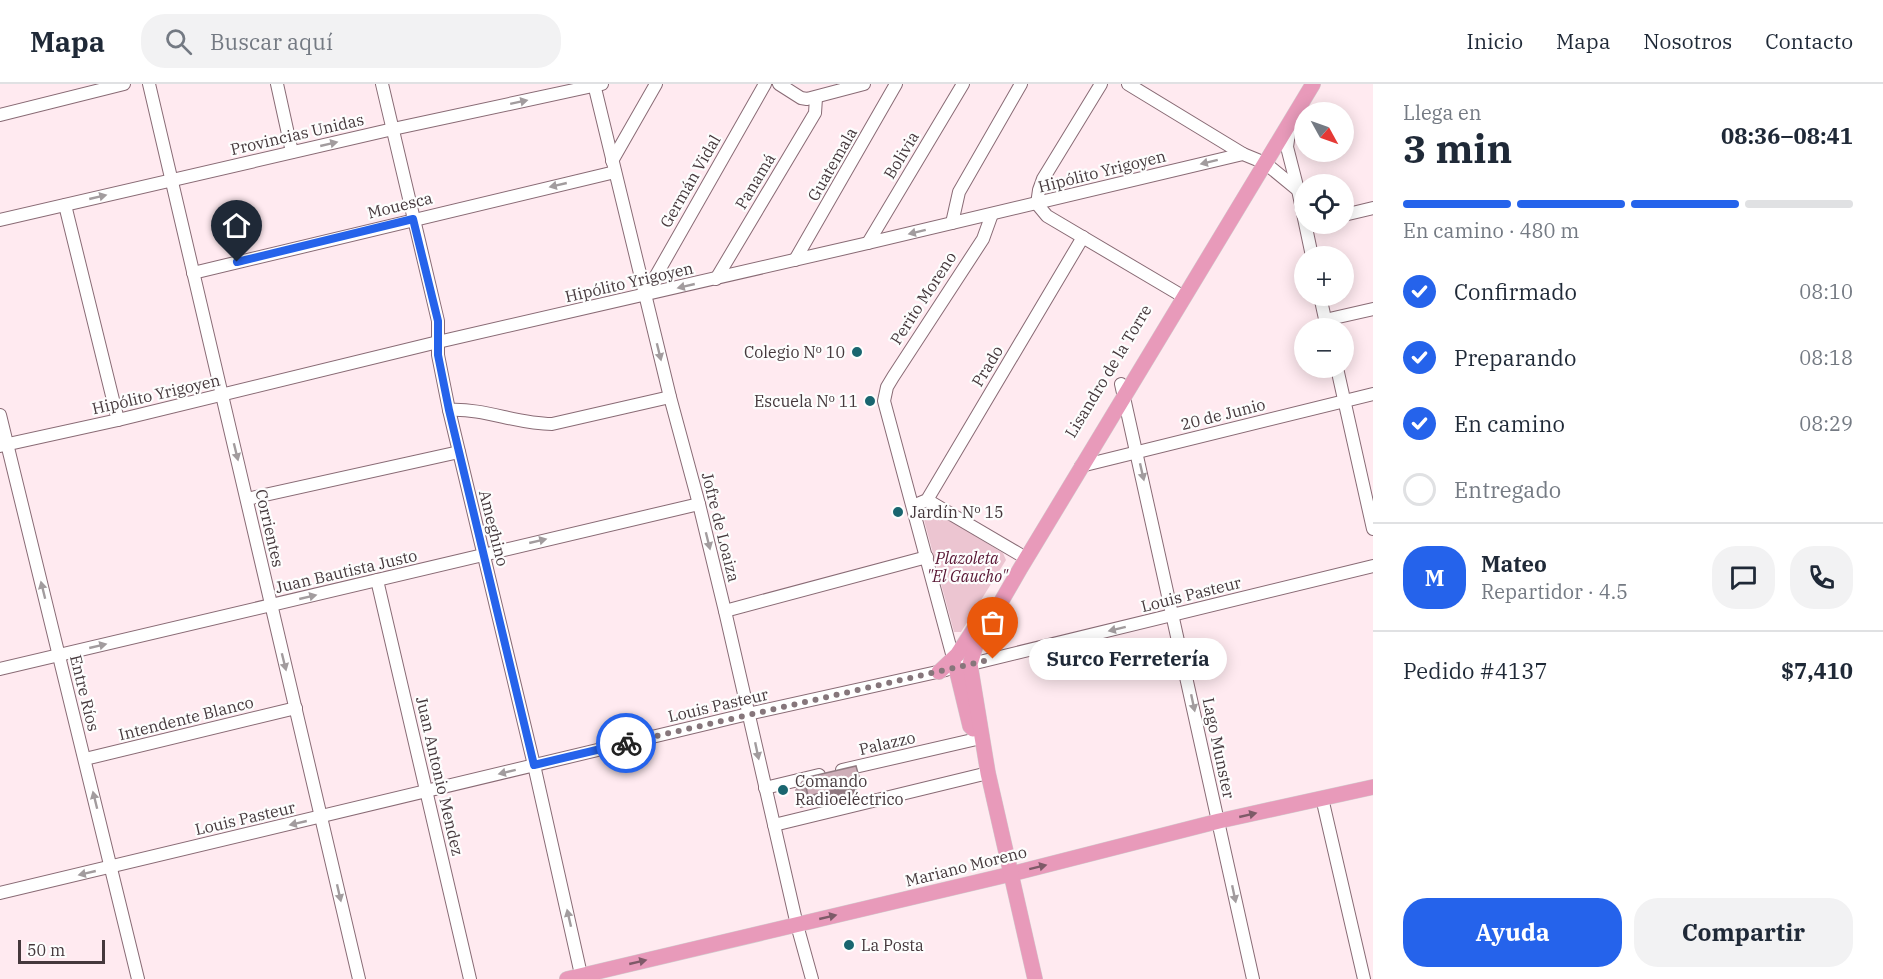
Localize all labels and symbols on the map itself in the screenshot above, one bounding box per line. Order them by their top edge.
one-way arrow [510,97,529,106]
north arrow [1294,102,1354,162]
street label: Provincias Unidas [228,109,366,159]
street label: Guatemala [803,123,861,204]
street label: Bolivia [879,127,923,182]
street label: Germán Vidal [655,131,725,231]
one-way arrow [320,138,338,148]
street label: Hipólito Yrigoyen [1036,145,1168,197]
street label: Panamá [731,149,780,212]
one-way arrow [1200,158,1218,168]
one-way arrow [549,181,567,191]
street label: Mouesca [365,187,435,223]
one-way arrow [89,192,108,201]
pin [211,200,262,262]
one-way arrow [908,227,926,237]
street label: Perito Moreno [886,248,960,348]
street label: Hipólito Yrigoyen [563,258,695,306]
one-way arrow [677,281,695,291]
street label: Lisandro de la Torre [1060,301,1156,441]
place label: Colegio Nº 10 [744,342,845,362]
street label: Prado [967,342,1007,390]
one-way arrow [654,343,664,361]
marker: Colegio Nº 10 [850,345,864,359]
street label: Hipólito Yrigoyen [90,370,222,418]
place label: Escuela Nº 11 [754,391,858,411]
marker: Escuela Nº 11 [863,394,877,408]
street label: 20 de Junio [1179,394,1267,434]
one-way arrow [231,443,241,461]
one-way arrow [1137,463,1147,481]
street label: Jofre de Loaiza [698,470,744,584]
street label: Corrientes [251,487,289,569]
street label: Ameghino [475,488,513,568]
place label: Jardín Nº 15 [910,502,1004,522]
marker: Jardín Nº 15 [891,505,905,519]
one-way arrow [704,531,713,550]
one-way arrow [529,536,548,546]
street label: Juan Bautista Justo [273,545,419,597]
park label: Plazoleta "El Gaucho" [926,548,1009,586]
street label: Louis Pasteur [1139,572,1243,616]
one-way arrow [37,581,47,599]
one-way arrow [299,591,317,601]
pin [967,597,1018,659]
one-way arrow [1107,625,1126,634]
callout: Surco Ferretería [1029,638,1227,680]
one-way arrow [88,641,107,650]
street label: Entre Ríos [66,653,104,733]
one-way arrow [280,653,290,672]
street label: Louis Pasteur [666,684,770,726]
street label: Intendente Blanco [116,692,256,744]
street label: Juan Antonio Mendez [412,694,468,858]
one-way arrow [1189,694,1198,713]
street label: Lago Munster [1199,696,1239,800]
courier [596,713,656,773]
street label: Palazzo [857,727,917,759]
one-way arrow [753,742,762,761]
one-way arrow [498,768,516,777]
place label: Comando Radioeléctrico [795,771,904,809]
marker: Comando Radioeléctrico [776,783,790,797]
one-way arrow [89,790,99,809]
street label: Louis Pasteur [193,797,297,839]
one-way arrow [1238,809,1257,819]
one-way arrow [288,819,307,828]
street label: Mariano Moreno [903,841,1029,891]
one-way arrow [1029,861,1047,871]
one-way arrow [78,868,97,878]
one-way arrow [335,884,344,903]
one-way arrow [1230,885,1240,903]
one-way arrow [563,909,573,928]
one-way arrow [819,912,837,922]
place label: La Posta [861,935,924,955]
scale bar [18,937,105,964]
marker: La Posta [842,938,856,952]
one-way arrow [629,957,648,966]

